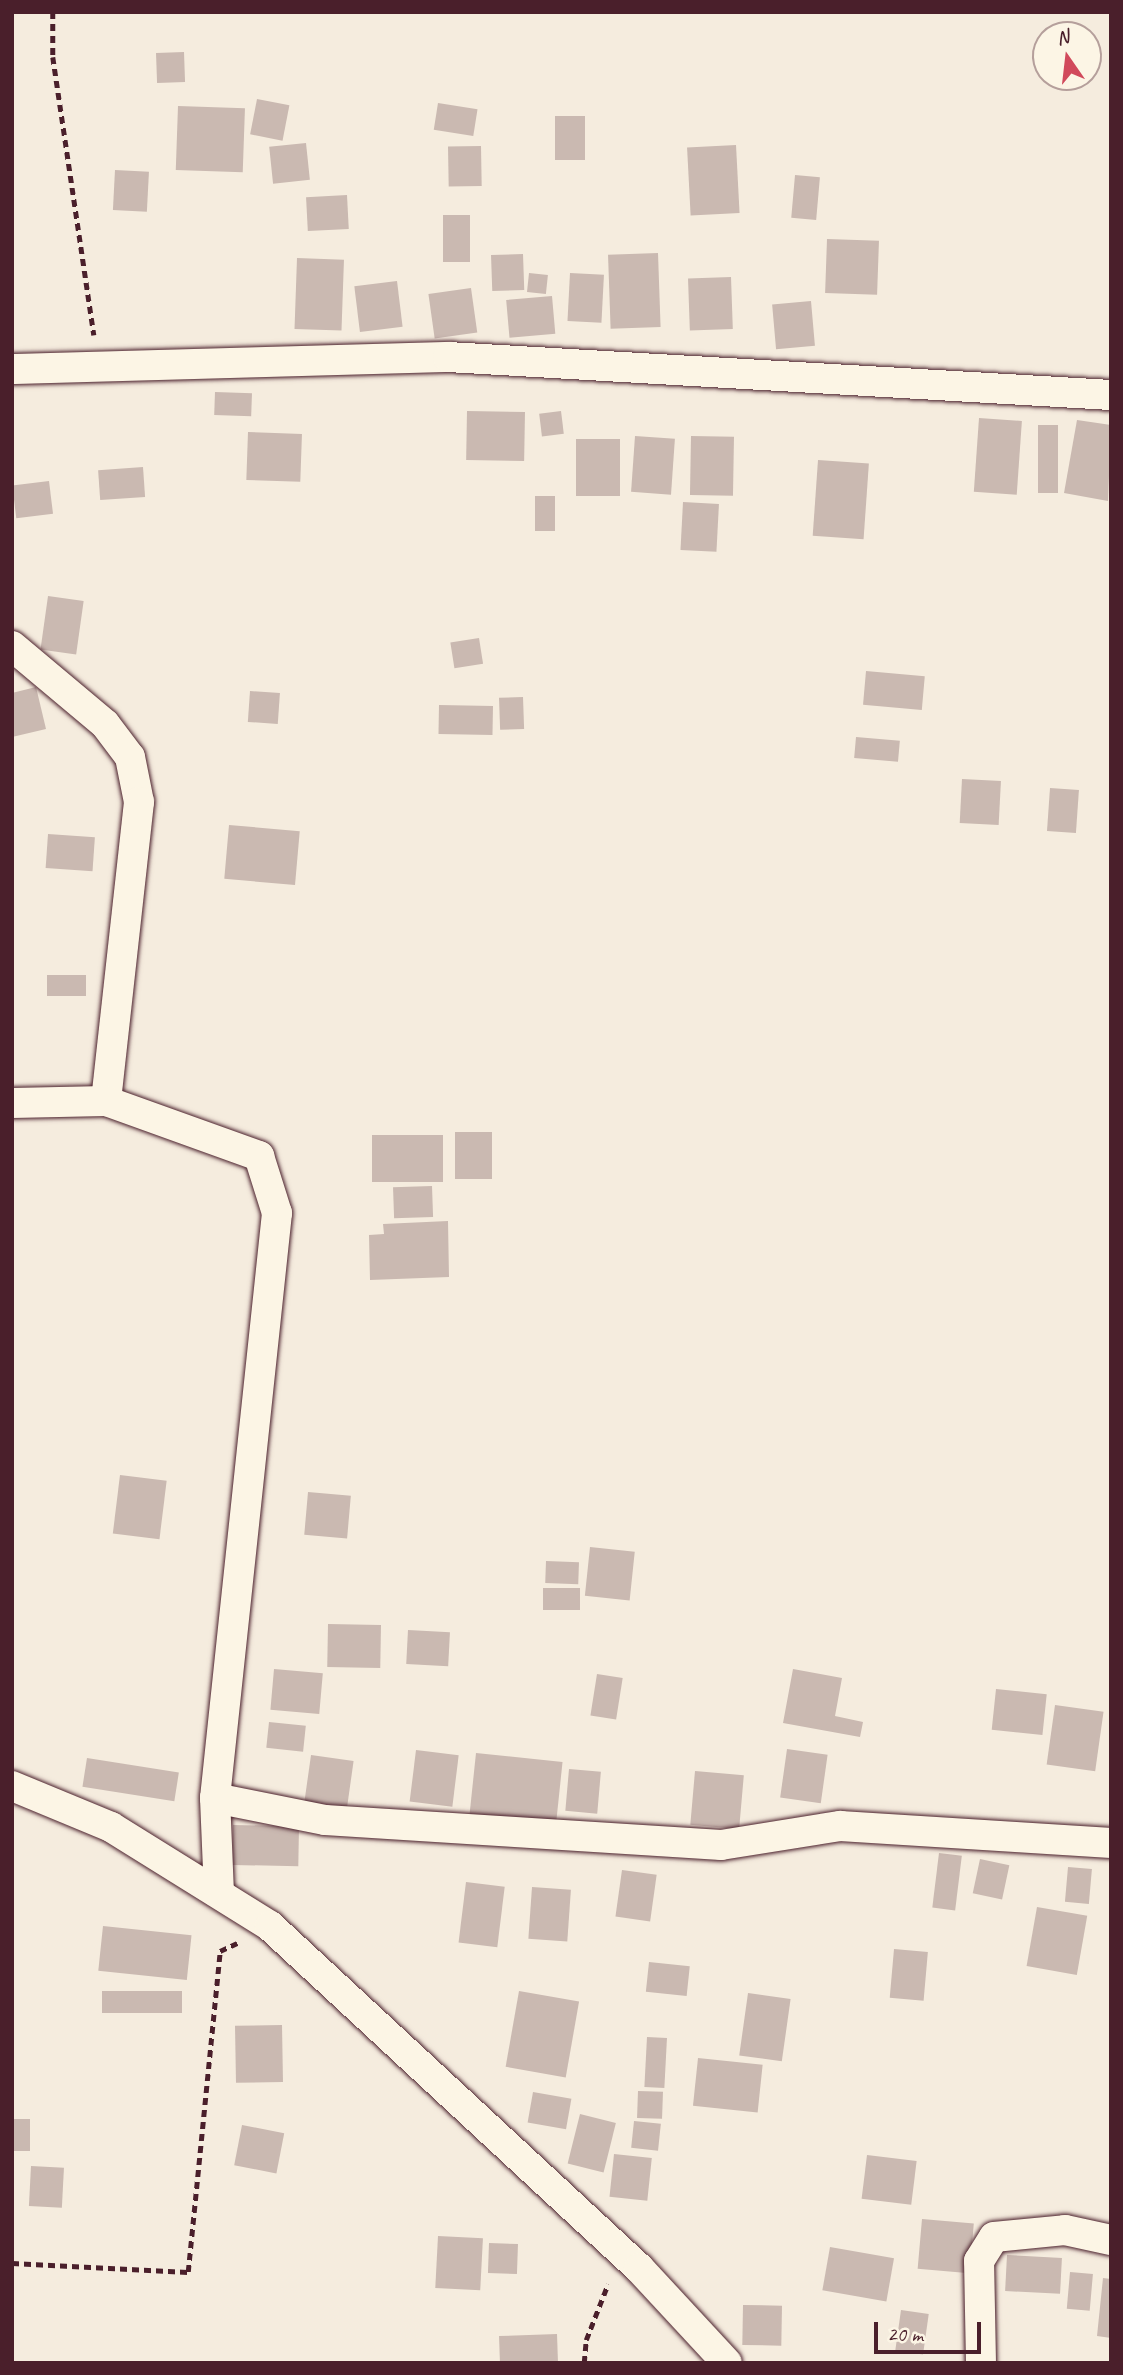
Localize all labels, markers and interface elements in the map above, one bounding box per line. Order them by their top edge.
north arrow [1032,21,1102,91]
text: N [1054,24,1071,51]
scale bar [878,2308,985,2352]
text: 20 m [887,2321,923,2347]

